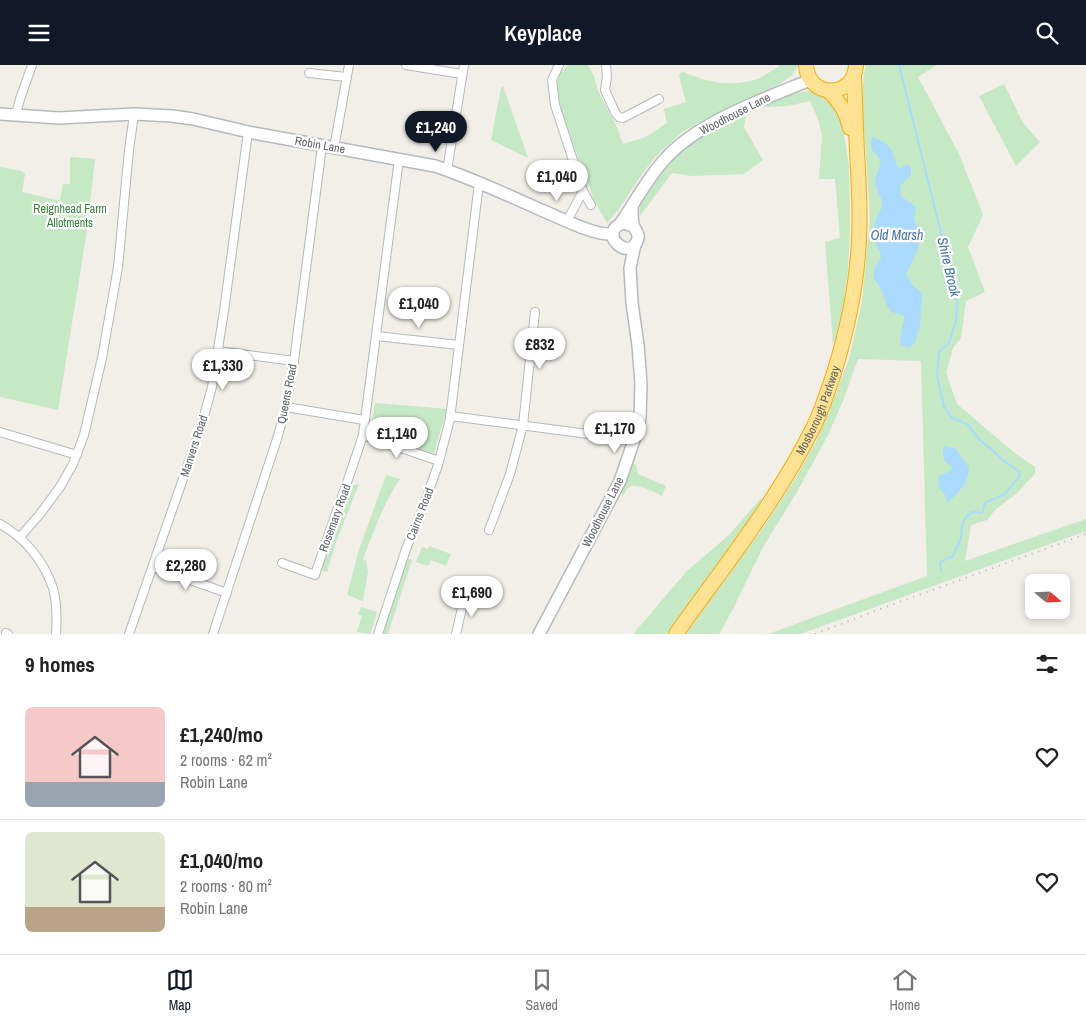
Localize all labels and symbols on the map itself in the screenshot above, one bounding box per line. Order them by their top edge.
street label: Woodhouse Lane [697,89,773,139]
pin: £1,240 [395,111,477,153]
street label: Robin Lane [294,133,346,157]
pin: £1,040 [516,159,598,202]
park label: Reignhead Farm Allotments [33,201,107,231]
water label: Old Marsh [871,226,923,244]
water label: Shire Brook [933,235,965,300]
pin: £1,040 [378,287,460,329]
pin: £832 [510,327,570,370]
pin: £1,330 [182,349,264,391]
street label: Queens Road [273,363,301,425]
street label: Mosborough Parkway [792,364,844,458]
pin: £1,170 [574,411,656,454]
street label: Manvers Road [177,413,211,479]
pin: £1,140 [356,417,438,459]
street label: Woodhouse Lane [578,474,628,550]
street label: Rosemary Road [315,482,355,554]
street label: Cairns Road [403,485,437,543]
pin: £2,280 [145,549,227,591]
north arrow [1025,574,1070,619]
pin: £1,690 [431,575,513,618]

